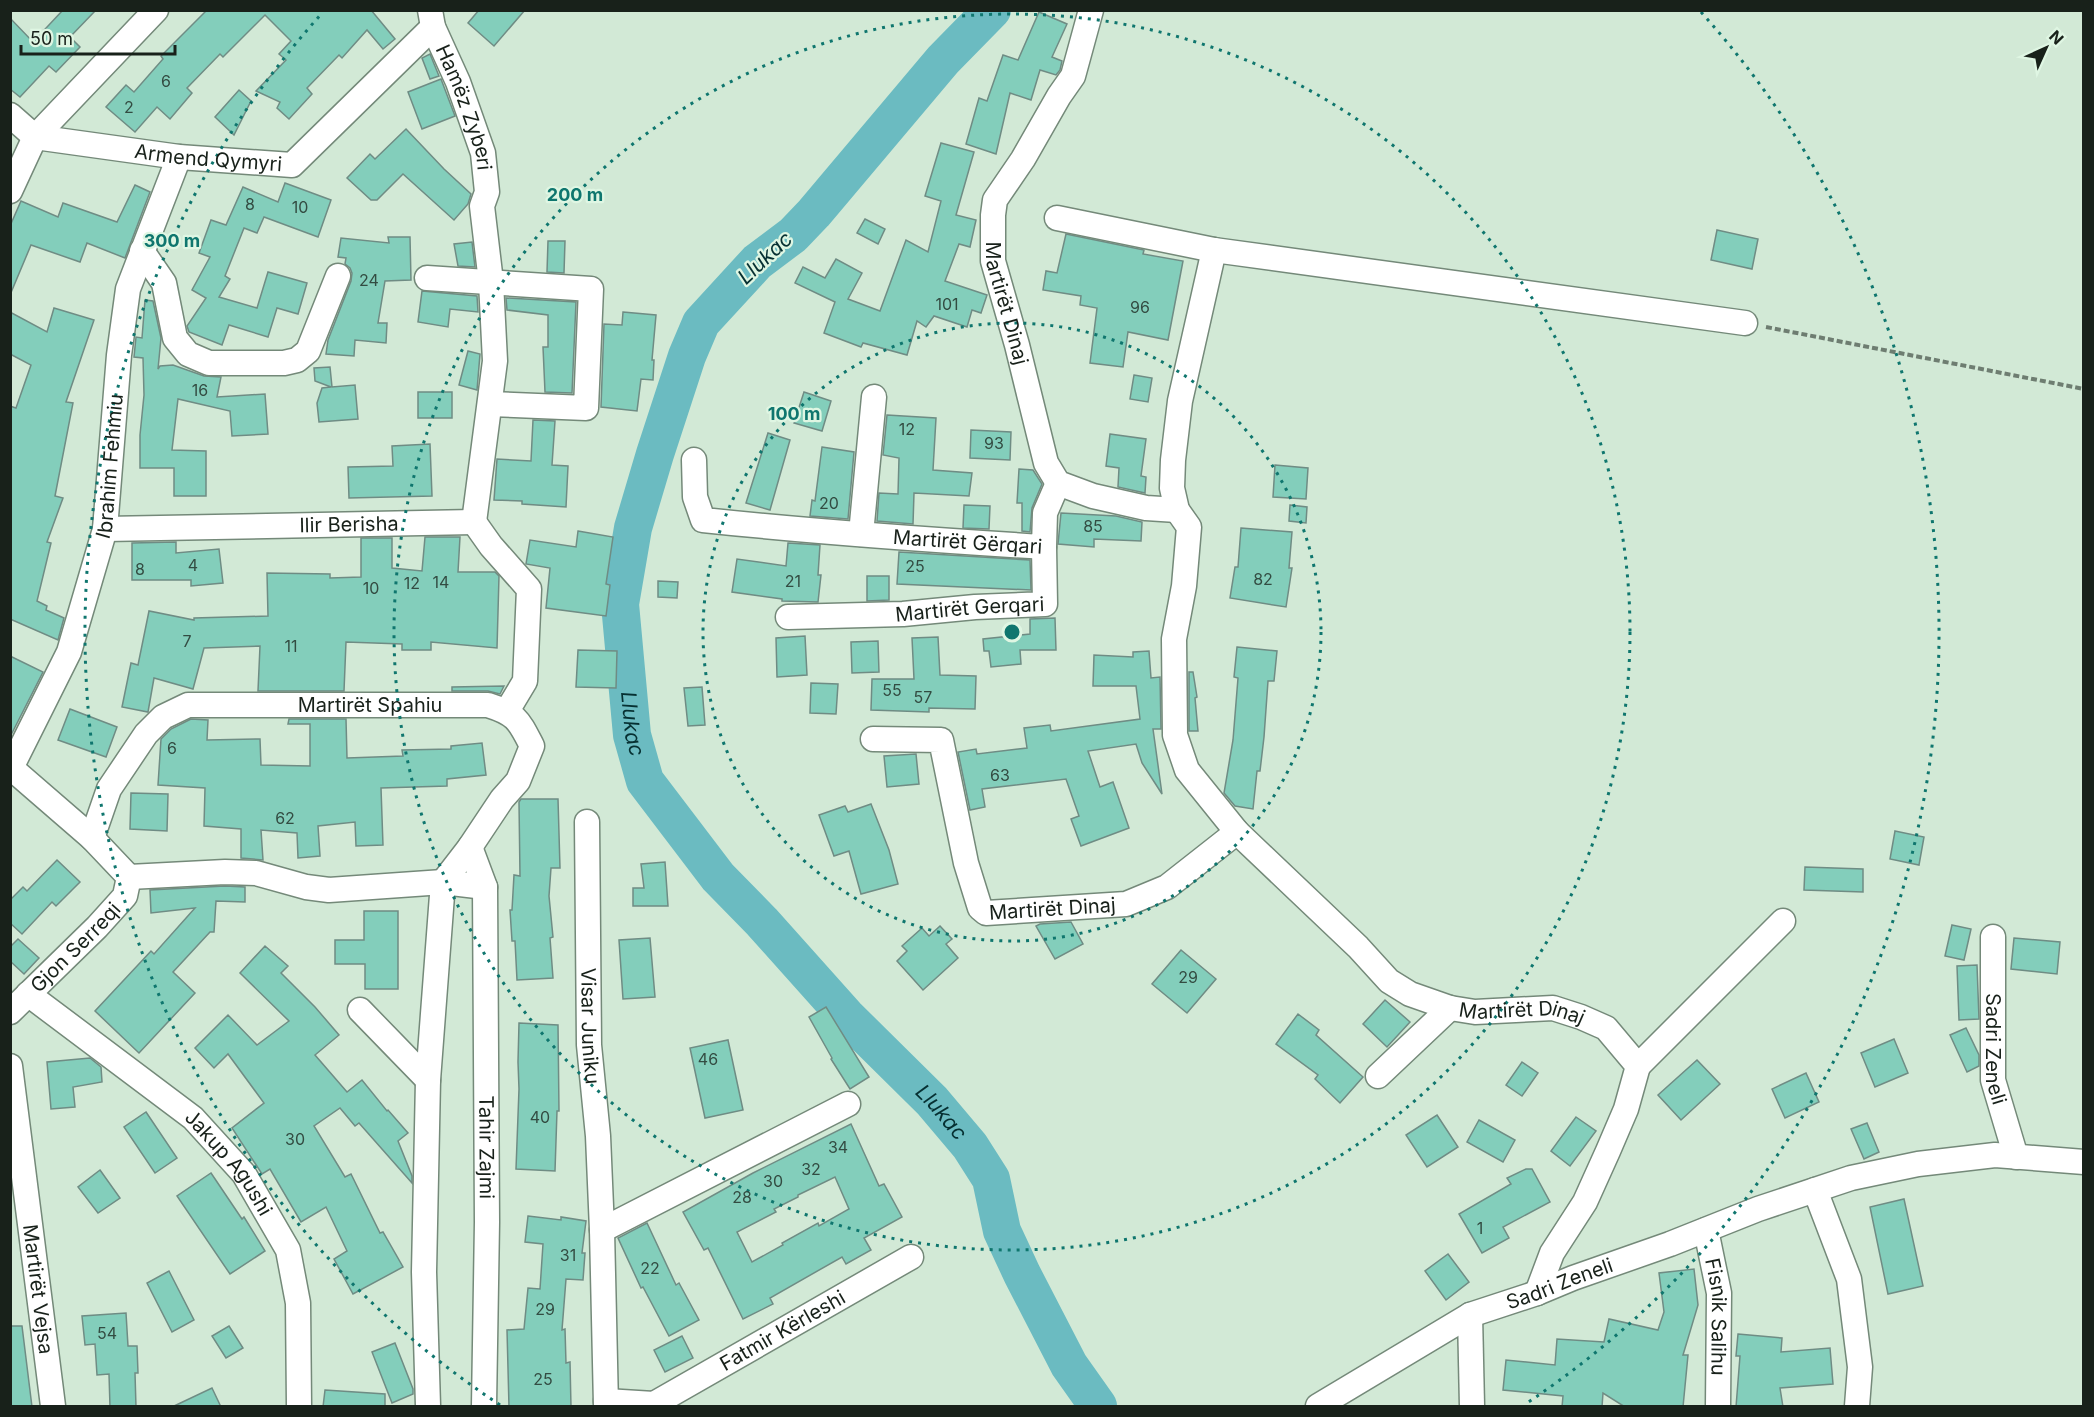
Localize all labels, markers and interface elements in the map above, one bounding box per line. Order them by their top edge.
scale bar [21,18,176,56]
north arrow [2016,18,2076,78]
text: N [2045,26,2068,49]
text: 50 m [30,28,73,49]
street label: Hamëz Zyberi [431,41,497,171]
house number: 6 [161,71,171,91]
house number: 2 [124,97,134,117]
street label: Armend Qymyri [133,139,283,176]
text: 200 m [547,184,603,205]
house number: 8 [245,194,255,214]
house number: 10 [292,197,308,217]
water label: Llukac [732,226,797,289]
text: 300 m [144,230,200,251]
street label: Martirët Dinaj [981,241,1033,367]
house number: 24 [359,270,379,290]
house number: 101 [935,294,959,314]
house number: 96 [1130,297,1150,317]
house number: 16 [192,380,208,400]
street label: Ibrahim Fehmiu [91,393,128,541]
text: 100 m [768,403,820,424]
house number: 12 [899,419,915,439]
house number: 93 [984,433,1004,453]
house number: 20 [819,493,839,513]
street label: Ilir Berisha [299,511,399,537]
house number: 85 [1083,516,1103,536]
street label: Martirët Gërqari [892,525,1043,559]
house number: 4 [188,555,198,575]
house number: 25 [905,556,925,576]
house number: 8 [135,559,145,579]
house number: 82 [1253,569,1273,589]
house number: 21 [785,571,801,591]
house number: 14 [433,572,449,592]
house number: 12 [404,573,420,593]
house number: 10 [363,578,379,598]
street label: Martirët Gerqari [894,592,1045,627]
centre of rings [1002,622,1022,642]
house number: 7 [182,631,192,651]
house number: 11 [284,636,298,656]
house number: 55 [882,680,902,700]
house number: 57 [914,687,932,707]
water label: Llukac [616,690,650,759]
street label: Martirët Spahiu [298,693,442,717]
house number: 6 [167,738,177,758]
house number: 63 [990,765,1010,785]
house number: 62 [275,808,295,828]
street label: Martirët Dinaj [988,893,1116,925]
street label: Gjon Serreqi [25,897,125,997]
house number: 29 [1178,967,1198,987]
street label: Visar Juniku [576,968,605,1085]
street label: Sadri Zeneli [1981,993,2012,1107]
street label: Martirët Dinaj [1457,996,1589,1029]
house number: 46 [698,1049,718,1069]
water label: Llukac [911,1079,972,1145]
street label: Tahir Zajmi [474,1095,499,1199]
street label: Jakup Agushi [180,1104,277,1220]
house number: 40 [530,1107,550,1127]
house number: 30 [285,1129,305,1149]
house number: 34 [828,1137,848,1157]
house number: 32 [801,1159,821,1179]
house number: 30 [763,1171,783,1191]
house number: 28 [732,1187,752,1207]
house number: 1 [1477,1218,1483,1238]
street label: Martirët Vejsa [18,1223,58,1356]
house number: 31 [560,1245,576,1265]
street label: Sadri Zeneli [1503,1253,1616,1314]
street label: Fisnik Salihu [1700,1256,1732,1376]
house number: 22 [640,1258,660,1278]
street label: Fatmir Kërleshi [716,1285,849,1376]
house number: 29 [535,1299,555,1319]
house number: 54 [97,1323,117,1343]
house number: 25 [533,1369,553,1389]

